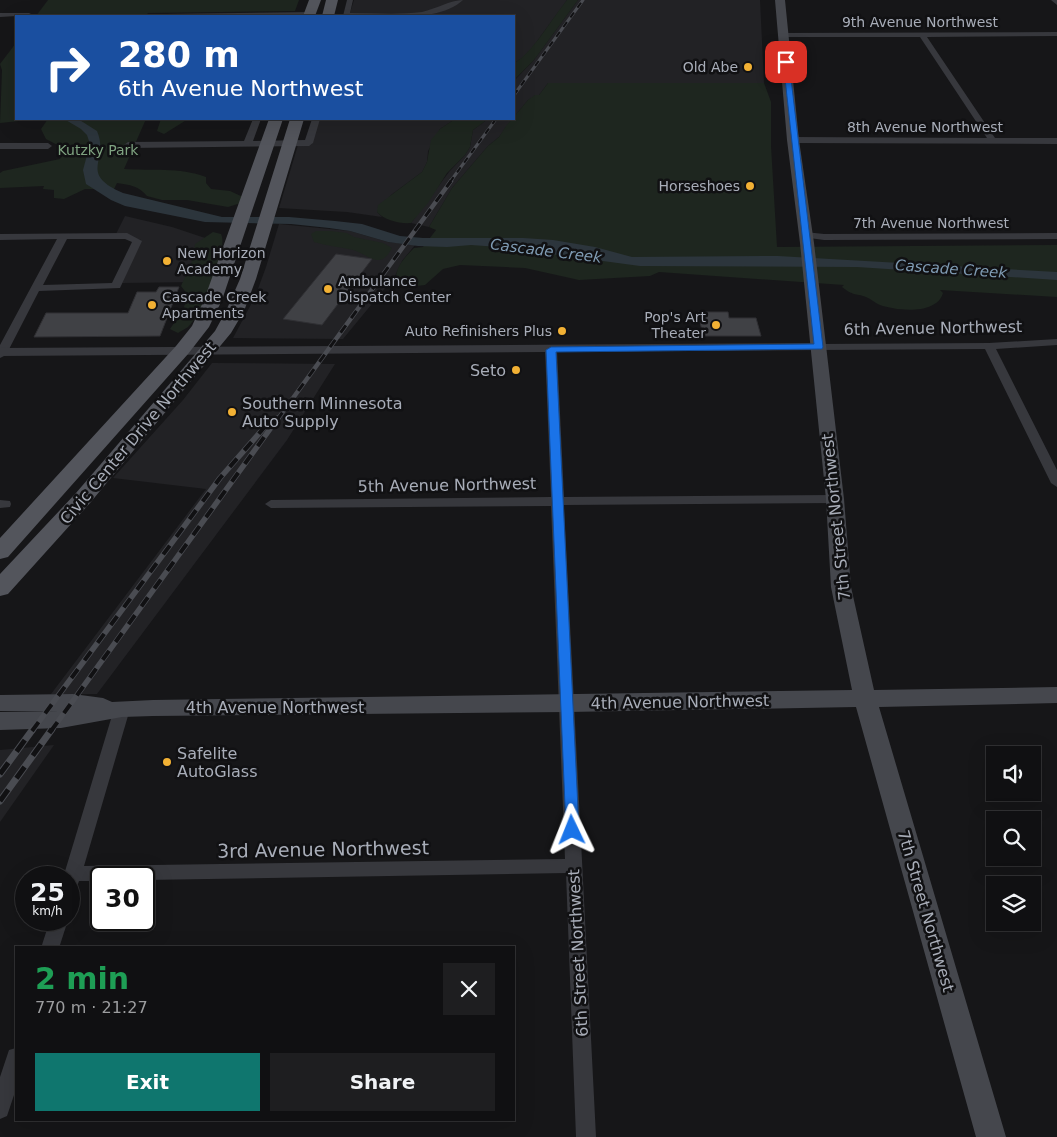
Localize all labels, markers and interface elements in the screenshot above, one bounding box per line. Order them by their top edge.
street label: 9th Avenue Northwest [842,14,999,30]
icon: right [35,35,100,100]
text: 280 m [118,35,240,75]
pin [765,41,807,83]
icon: arrive [772,48,800,76]
place label: Old Abe [683,59,738,75]
marker: Old Abe [742,61,754,73]
text: 6th Avenue Northwest [118,76,363,101]
street label: 8th Avenue Northwest [847,119,1004,135]
park label: Kutzky Park [58,142,139,158]
place label: Horseshoes [659,178,740,194]
marker: Horseshoes [744,180,756,192]
street label: 7th Avenue Northwest [853,215,1010,231]
water label: Cascade Creek [489,235,604,267]
place label: New Horizon Academy [177,245,266,277]
marker: New Horizon Academy [161,255,173,267]
water label: Cascade Creek [894,256,1009,282]
place label: Ambulance Dispatch Center [338,273,451,305]
marker: Ambulance Dispatch Center [322,283,334,295]
place label: Cascade Creek Apartments [162,289,267,321]
marker: Cascade Creek Apartments [146,299,158,311]
place label: Pop's Art Theater [644,309,707,341]
street label: 6th Avenue Northwest [844,317,1022,339]
marker: Pop's Art Theater [710,319,722,331]
place label: Auto Refinishers Plus [405,323,552,339]
marker: Auto Refinishers Plus [556,325,568,337]
street label: Civic Center Drive Northwest [56,338,220,528]
place label: Seto [470,361,506,380]
marker: Seto [510,364,522,376]
place label: Southern Minnesota Auto Supply [242,394,402,431]
marker: Southern Minnesota Auto Supply [226,406,238,418]
street label: 7th Street Northwest [818,433,854,601]
street label: 5th Avenue Northwest [358,474,536,496]
street label: 4th Avenue Northwest [591,691,769,713]
street label: 4th Avenue Northwest [186,698,364,717]
place label: Safelite AutoGlass [177,744,257,781]
map controls [986,746,1041,931]
button: sound [986,746,1041,801]
marker: Safelite AutoGlass [161,756,173,768]
position arrow [545,803,597,855]
button: search [986,811,1041,866]
street label: 7th Street Northwest [894,828,958,994]
street label: 3rd Avenue Northwest [217,836,429,862]
speed limit sign: 30 [90,866,155,931]
street label: 6th Street Northwest [564,869,592,1037]
button: layers [986,876,1041,931]
text: 25 [30,878,65,907]
text: km/h [32,904,63,918]
text: 2 min [35,961,129,996]
button: close [443,963,495,1015]
text: 770 m · 21:27 [35,998,148,1017]
button: Exit [35,1053,260,1111]
button: Share [270,1053,495,1111]

